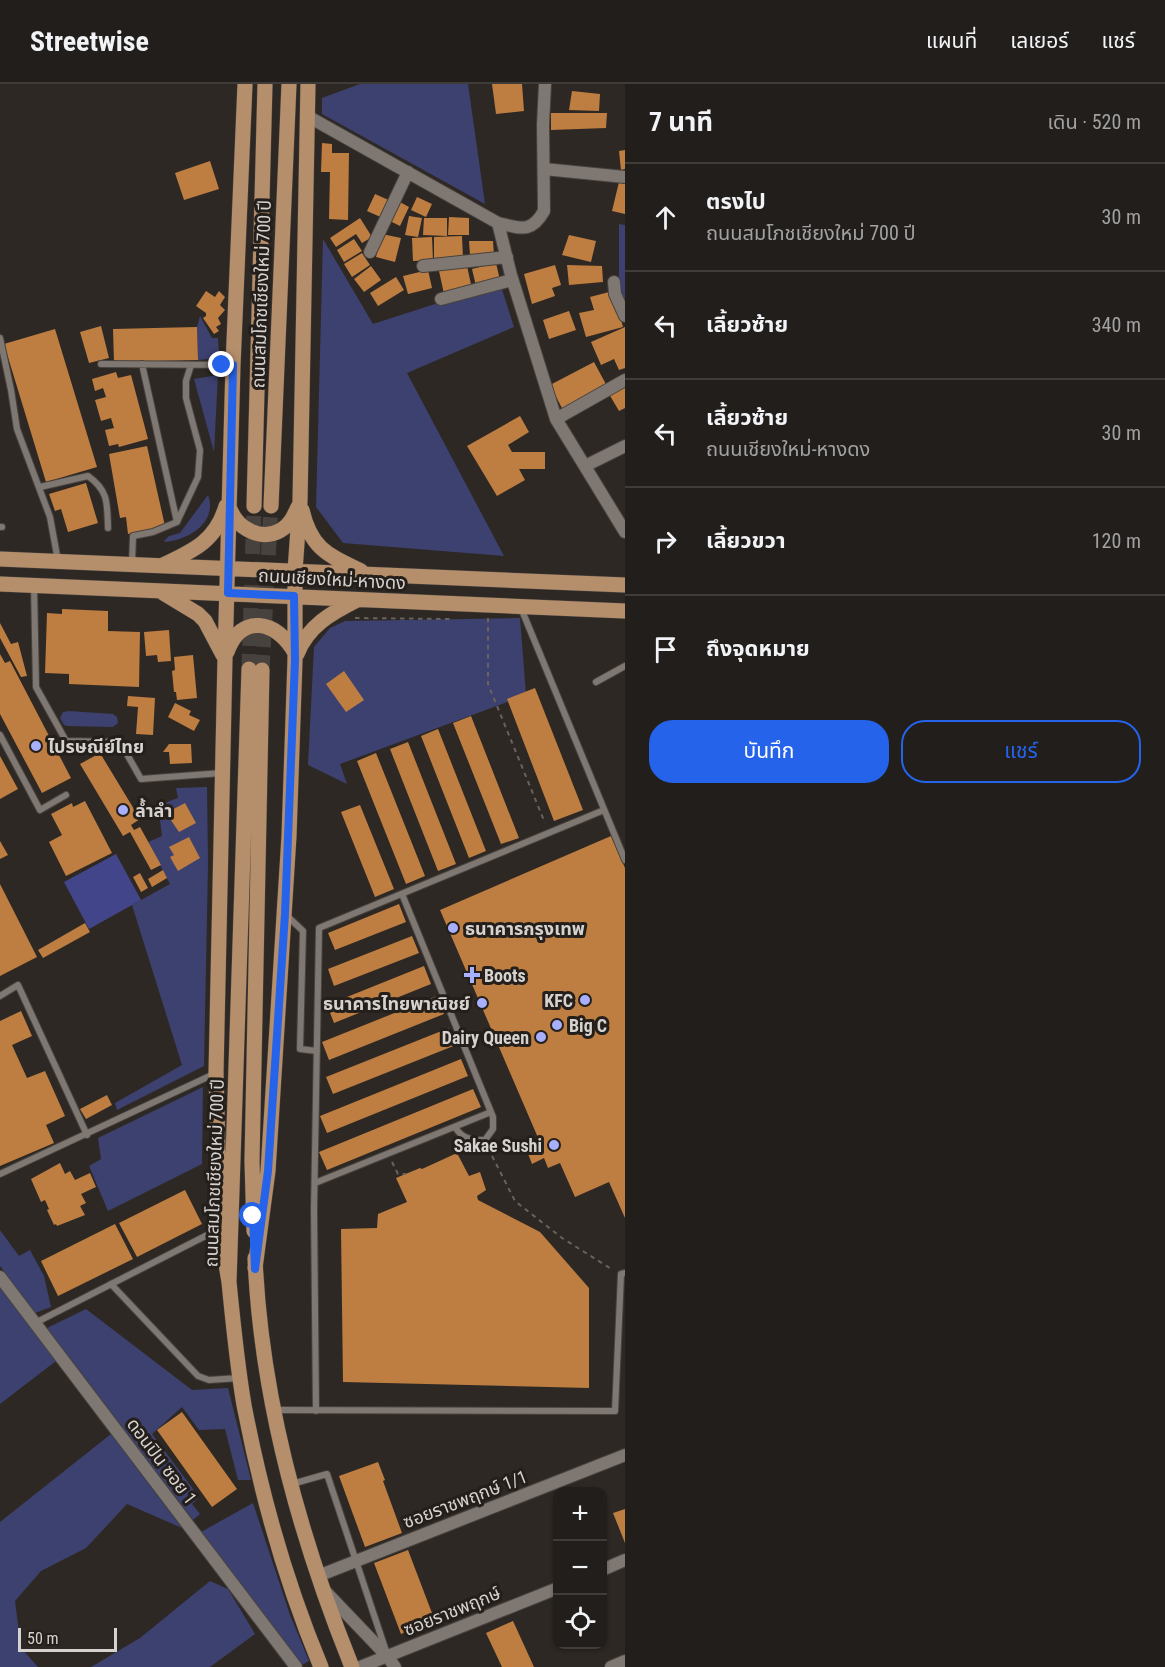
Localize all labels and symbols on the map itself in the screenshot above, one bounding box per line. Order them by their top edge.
street label: ถนนสมโภชเชียงใหม่ 700 ปี [247,199,275,389]
route end [208,351,234,377]
street label: ถนนเชียงใหม่-หางดง [258,565,406,593]
place label: ไปรษณีย์ไทย [48,736,144,757]
marker: ไปรษณีย์ไทย [29,739,43,753]
place label: ล้ำลำ [135,798,172,821]
marker: ล้ำลำ [116,803,130,817]
place label: ธนาคารกรุงเทพ [465,918,585,940]
marker: ธนาคารกรุงเทพ [446,921,460,935]
place label: Boots [484,965,526,986]
marker: Boots [465,968,479,982]
place label: KFC [544,990,573,1011]
place label: ธนาคารไทยพาณิชย์ [323,993,470,1014]
marker: KFC [578,993,592,1007]
marker: ธนาคารไทยพาณิชย์ [475,996,489,1010]
place label: Big C [569,1015,607,1036]
marker: Big C [550,1018,564,1032]
place label: Dairy Queen [442,1027,529,1048]
marker: Dairy Queen [534,1030,548,1044]
street label: ถนนสมโภชเชียงใหม่ 700 ปี [200,1078,228,1268]
place label: Sakae Sushi [454,1135,542,1156]
marker: Sakae Sushi [547,1138,561,1152]
route start [239,1202,265,1228]
street label: ดอนปิน ซอย 1 [123,1414,201,1508]
street label: ซอยราชพฤกษ์ 1/1 [400,1466,530,1532]
street label: ซอยราชพฤกษ์ [400,1582,504,1640]
scale bar [18,1625,117,1652]

